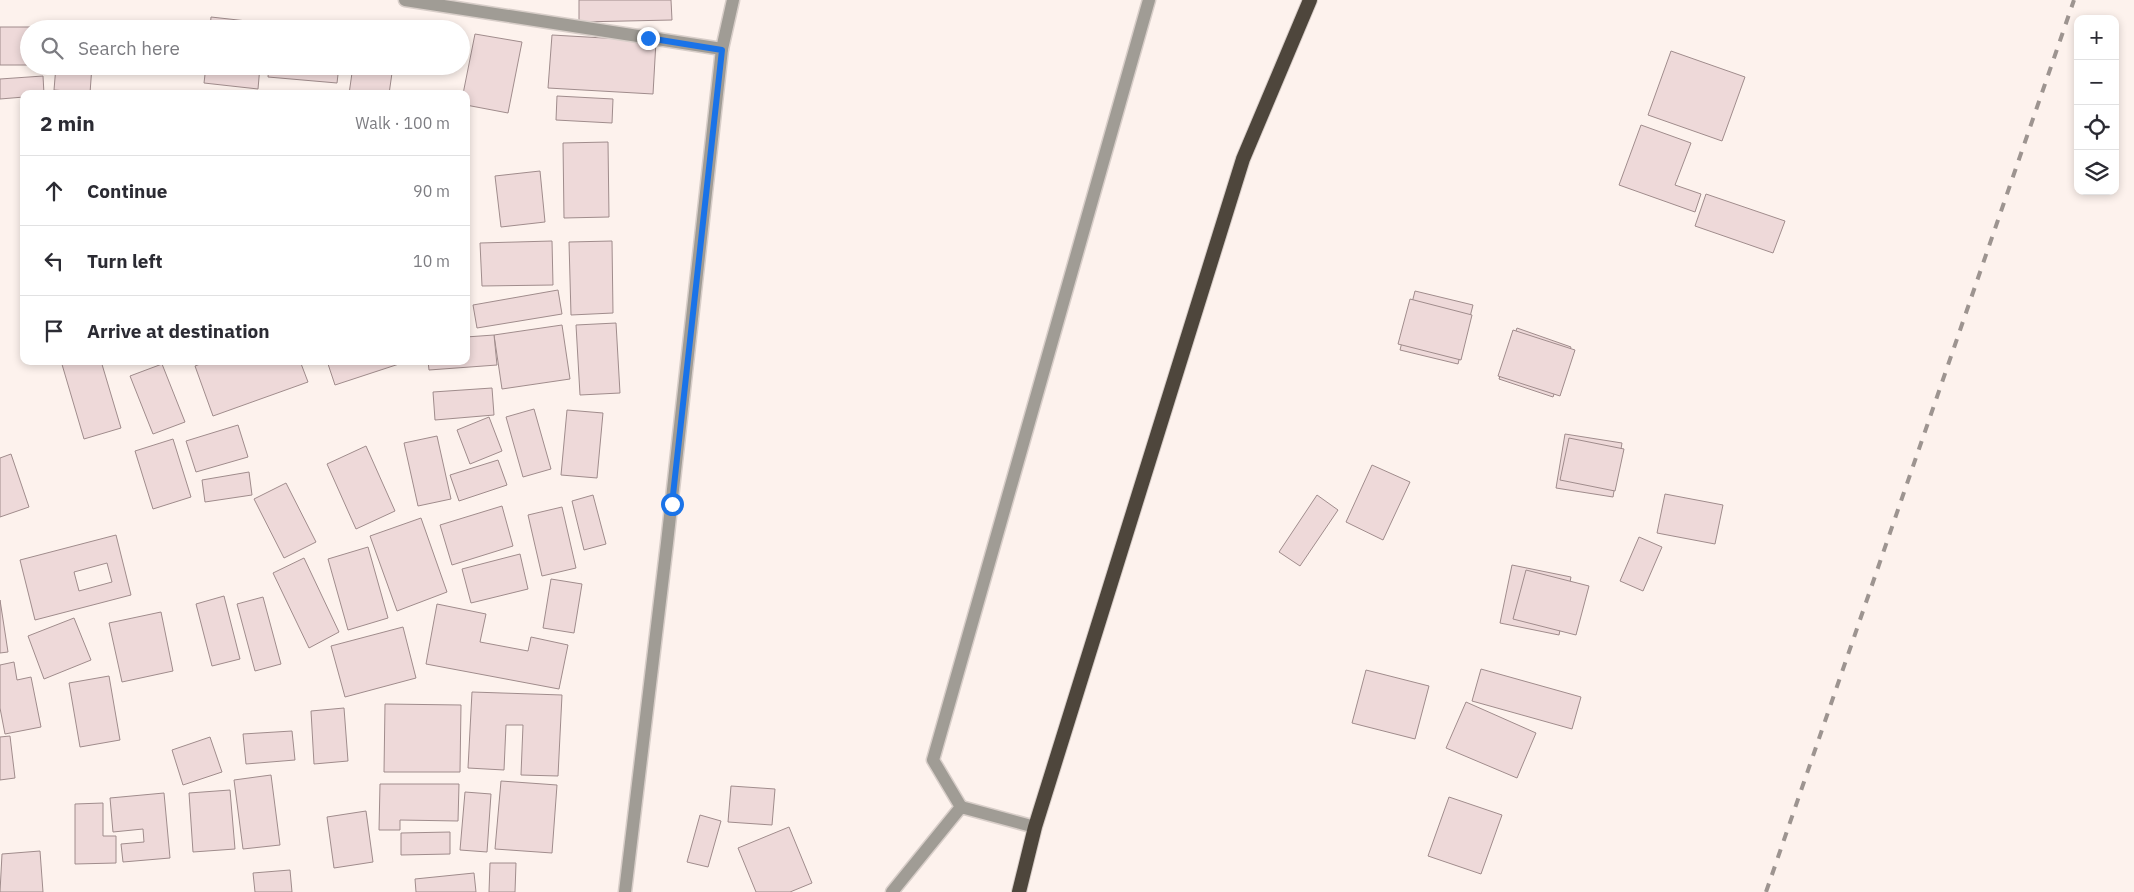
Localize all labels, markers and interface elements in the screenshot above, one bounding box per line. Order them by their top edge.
map controls [2074,15,2119,195]
button: + [2074,15,2119,60]
search box [20,20,470,75]
route end [637,27,660,50]
icon: search [38,34,66,62]
text: Search here [78,36,180,60]
button: − [2074,60,2119,105]
button: locate [2074,105,2119,150]
text: 2 min [40,109,95,137]
text: Walk · 100 m [355,113,450,133]
button: layers [2074,150,2119,195]
icon: ahead [40,177,68,205]
text: Continue [87,179,167,203]
text: 90 m [413,181,450,201]
icon: left [40,247,68,275]
text: Turn left [87,249,163,273]
text: 10 m [413,251,450,271]
icon: arrive [40,317,68,345]
text: Arrive at destination [87,319,270,343]
route start [661,493,684,516]

